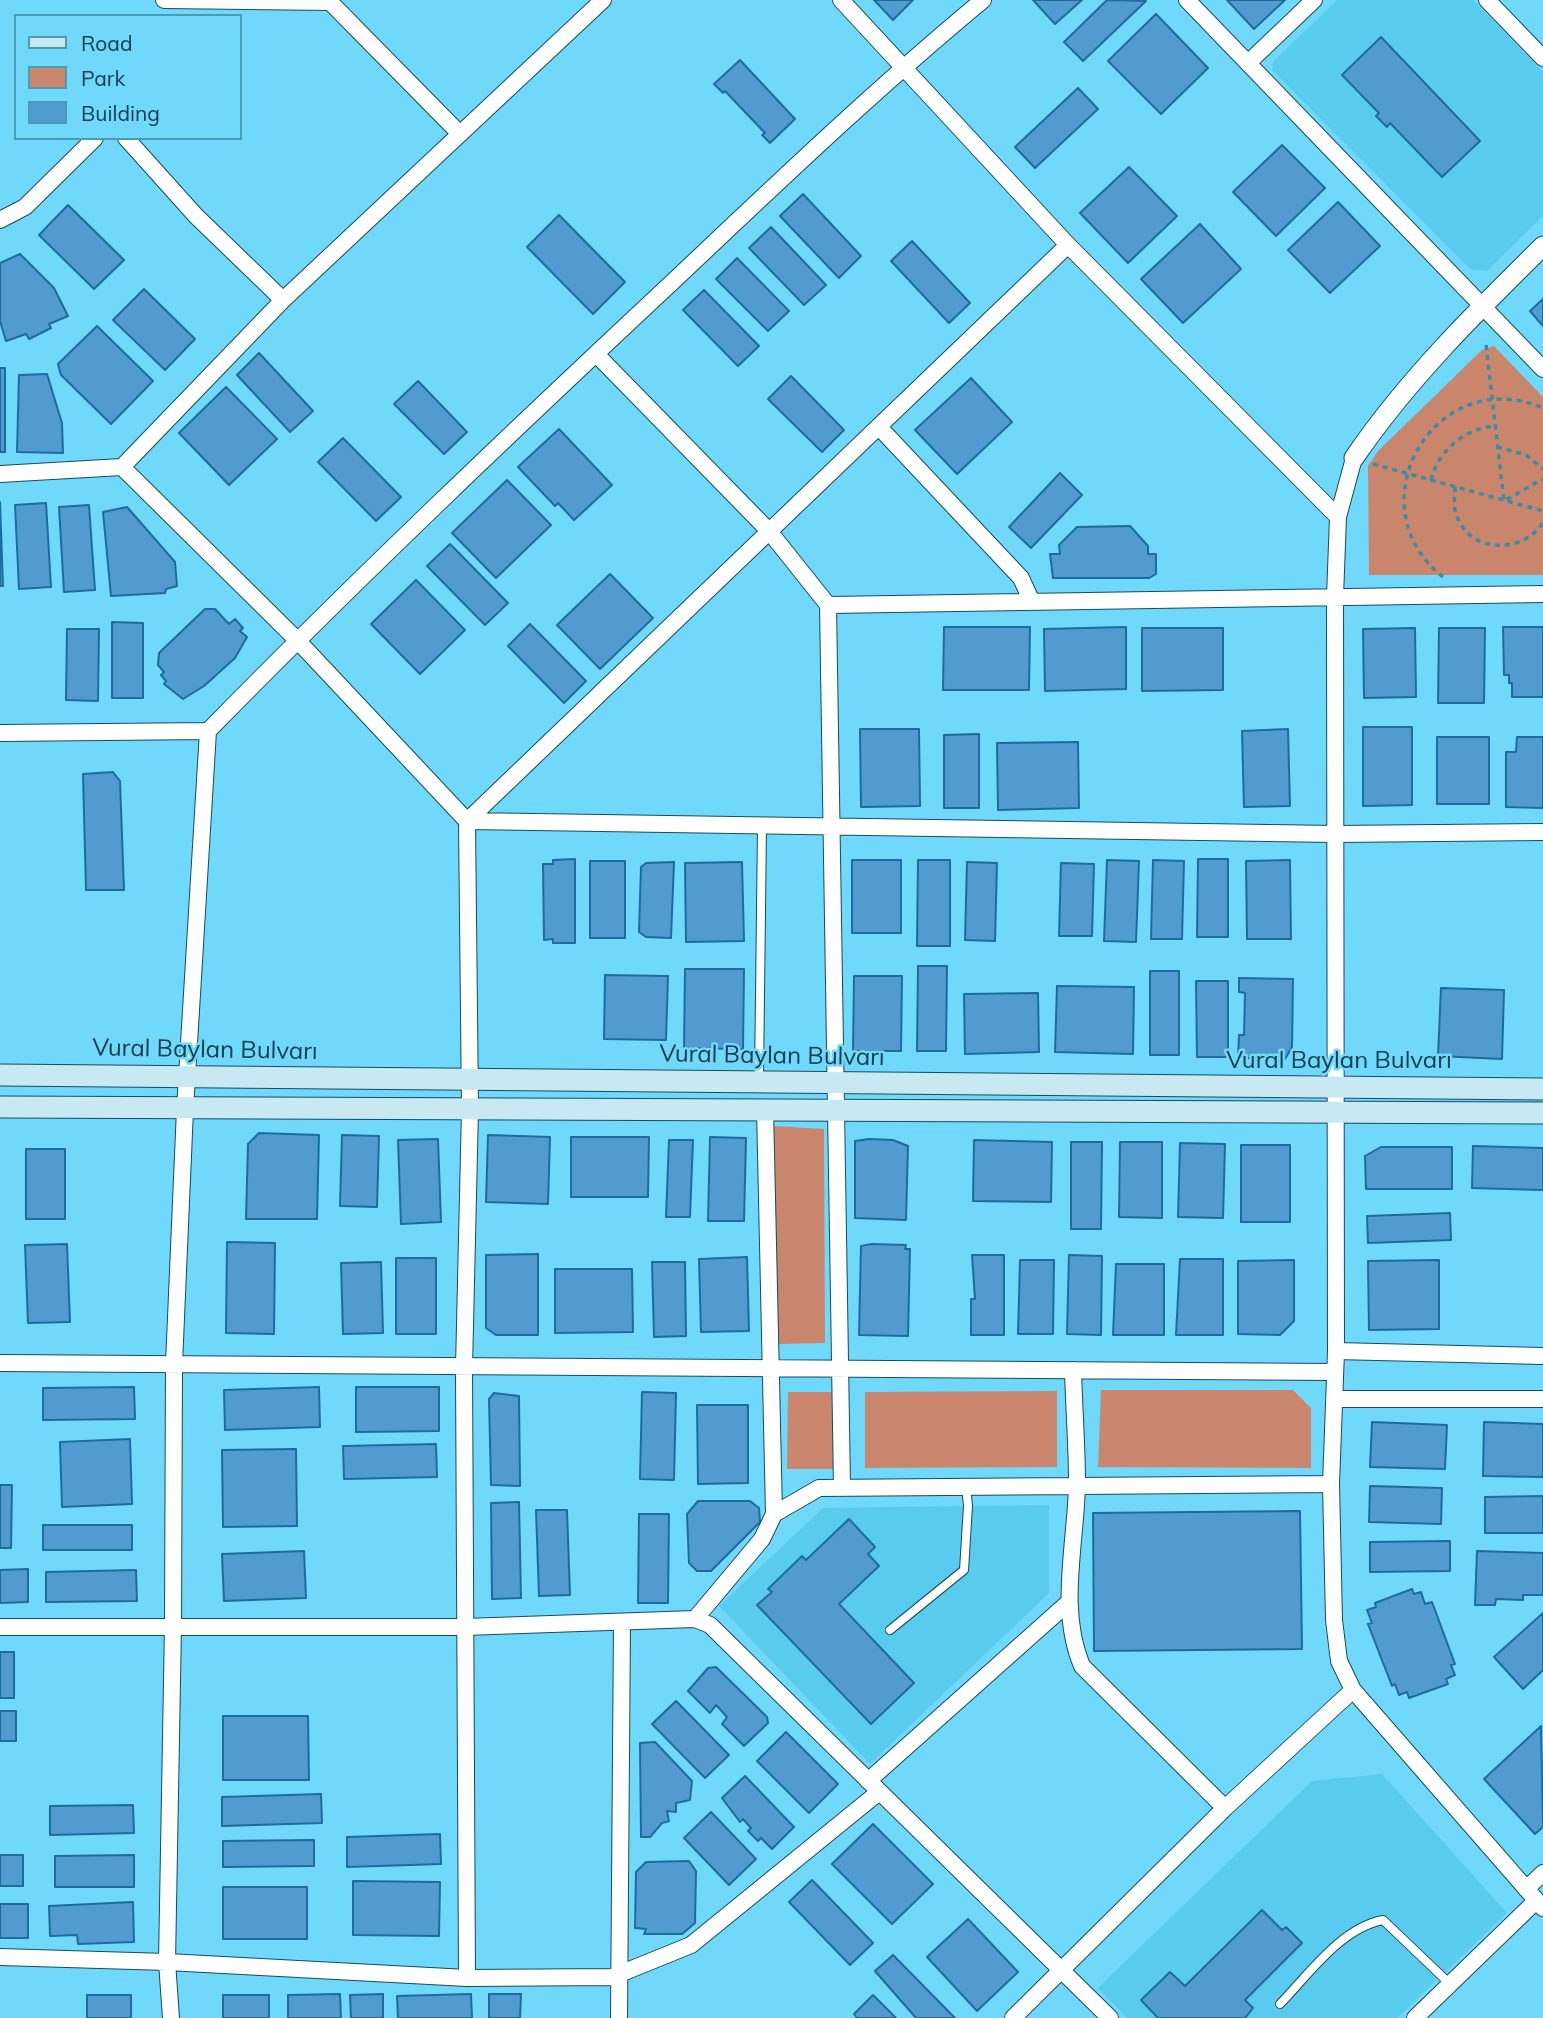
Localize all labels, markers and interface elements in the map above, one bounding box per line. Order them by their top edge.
legend [14,14,242,140]
text: Road [81,30,132,56]
text: Park [81,65,125,91]
text: Building [81,100,160,126]
street label: Vural Baylan Bulvarı [92,1034,318,1066]
street label: Vural Baylan Bulvarı [659,1040,885,1072]
street label: Vural Baylan Bulvarı [1226,1047,1452,1075]

